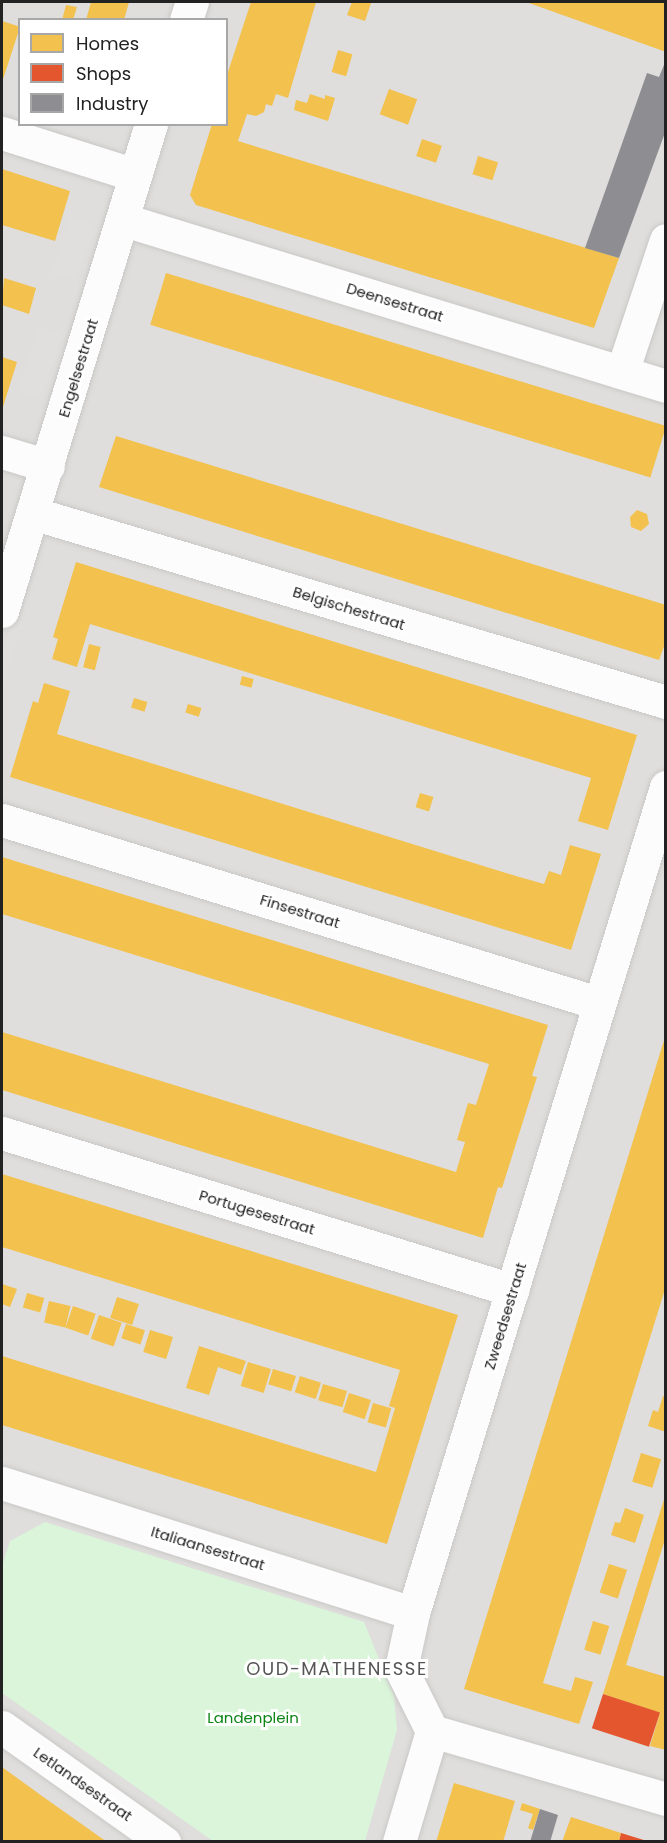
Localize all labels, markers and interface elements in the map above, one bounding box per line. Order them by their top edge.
legend [18,18,228,126]
text: Homes [76,31,139,56]
text: Shops [76,61,131,86]
text: Industry [76,91,148,116]
street label: Deensestraat [344,279,446,325]
street label: Engelsestraat [54,317,102,419]
street label: Belgischestraat [291,582,407,634]
street label: Finsestraat [258,890,342,932]
street label: Portugesestraat [197,1186,317,1238]
street label: Zweedsestraat [480,1260,530,1372]
street label: Italiaansestraat [149,1522,267,1574]
district label: OUD-MATHENESSE [246,1658,428,1680]
park label: Landenplein [207,1709,299,1727]
street label: Letlandsestraat [30,1743,136,1825]

